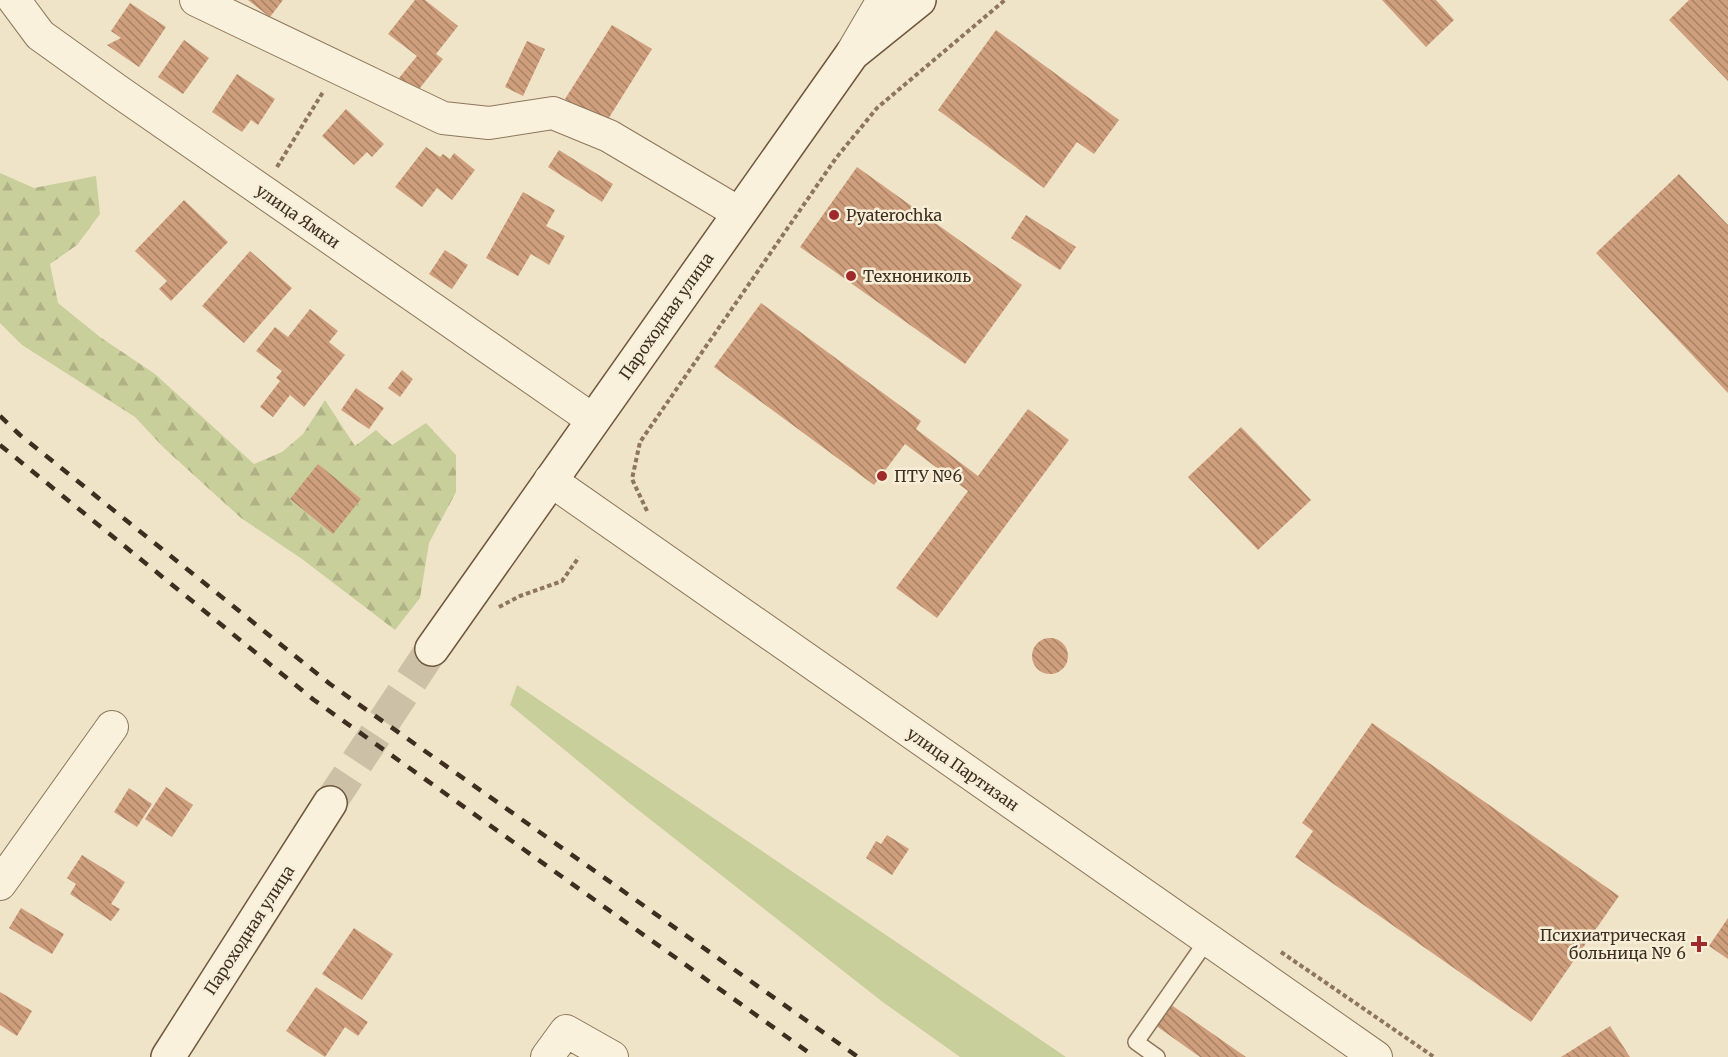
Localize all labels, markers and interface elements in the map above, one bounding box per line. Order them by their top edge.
street label: улица Ямки [252,180,344,252]
place label: Pyaterochka [846,205,943,225]
marker: Pyaterochka [827,208,841,222]
street label: Пароходная улица [615,248,718,383]
place label: Технониколь [863,266,971,286]
marker: Технониколь [844,269,858,283]
place label: ПТУ №6 [894,466,962,486]
marker: ПТУ №6 [875,469,889,483]
street label: улица Партизан [903,723,1023,815]
street label: Пароходная улица [200,861,299,999]
place label: Психиатрическая больница № 6 [1540,925,1686,963]
marker: Психиатрическая больница № 6 [1690,935,1708,953]

